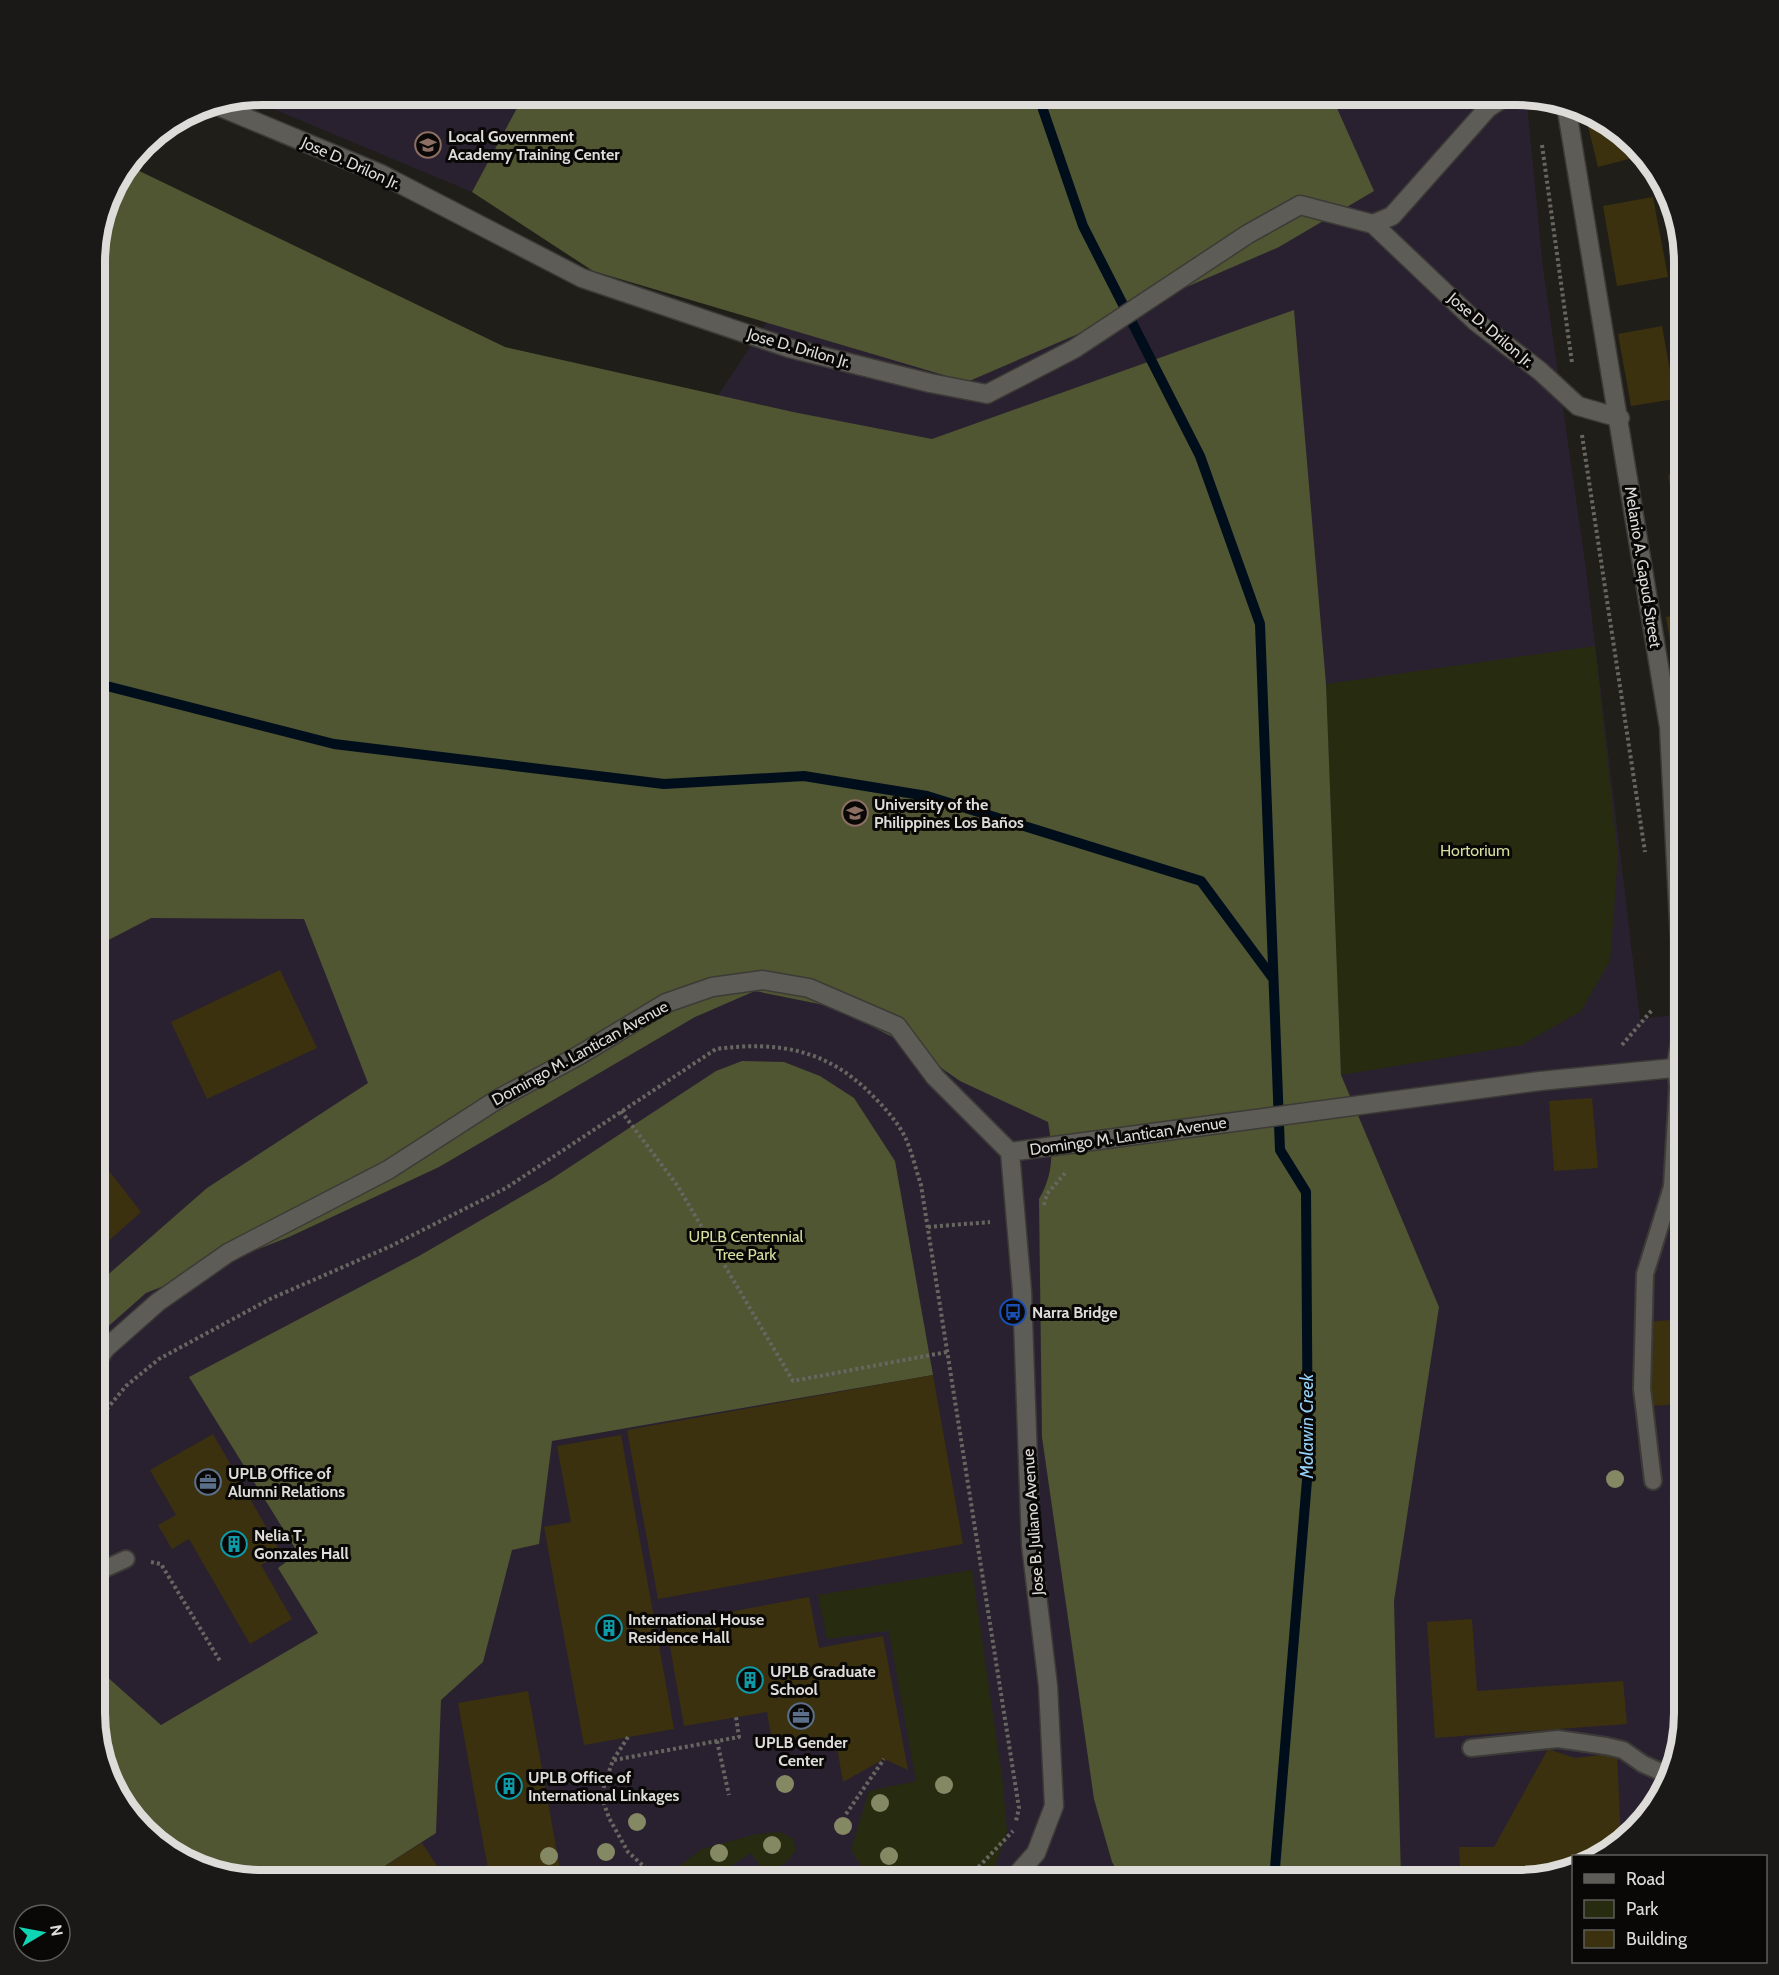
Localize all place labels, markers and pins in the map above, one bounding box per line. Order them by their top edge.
place label: Local Government Academy Training Center [448,127,620,164]
school or university icon: Local Government Academy Training Center [413,130,443,160]
place label: University of the Philippines Los Baños [874,795,1024,832]
school or university icon: University of the Philippines Los Baños [840,798,870,828]
bus stop icon: Narra Bridge [998,1297,1028,1327]
place label: Narra Bridge [1032,1303,1118,1322]
place label: UPLB Office of Alumni Relations [228,1464,345,1501]
office icon: UPLB Office of Alumni Relations [193,1467,223,1497]
place label: Nelia T. Gonzales Hall [254,1526,349,1563]
building icon: Nelia T. Gonzales Hall [219,1529,249,1559]
place label: International House Residence Hall [628,1610,764,1647]
building icon: International House Residence Hall [594,1613,624,1643]
place label: UPLB Graduate School [770,1662,876,1699]
building icon: UPLB Graduate School [735,1665,765,1695]
office icon: UPLB Gender Center [786,1701,816,1731]
place label: UPLB Gender Center [755,1733,848,1770]
place label: UPLB Office of International Linkages [528,1768,679,1805]
building icon: UPLB Office of International Linkages [494,1771,524,1801]

